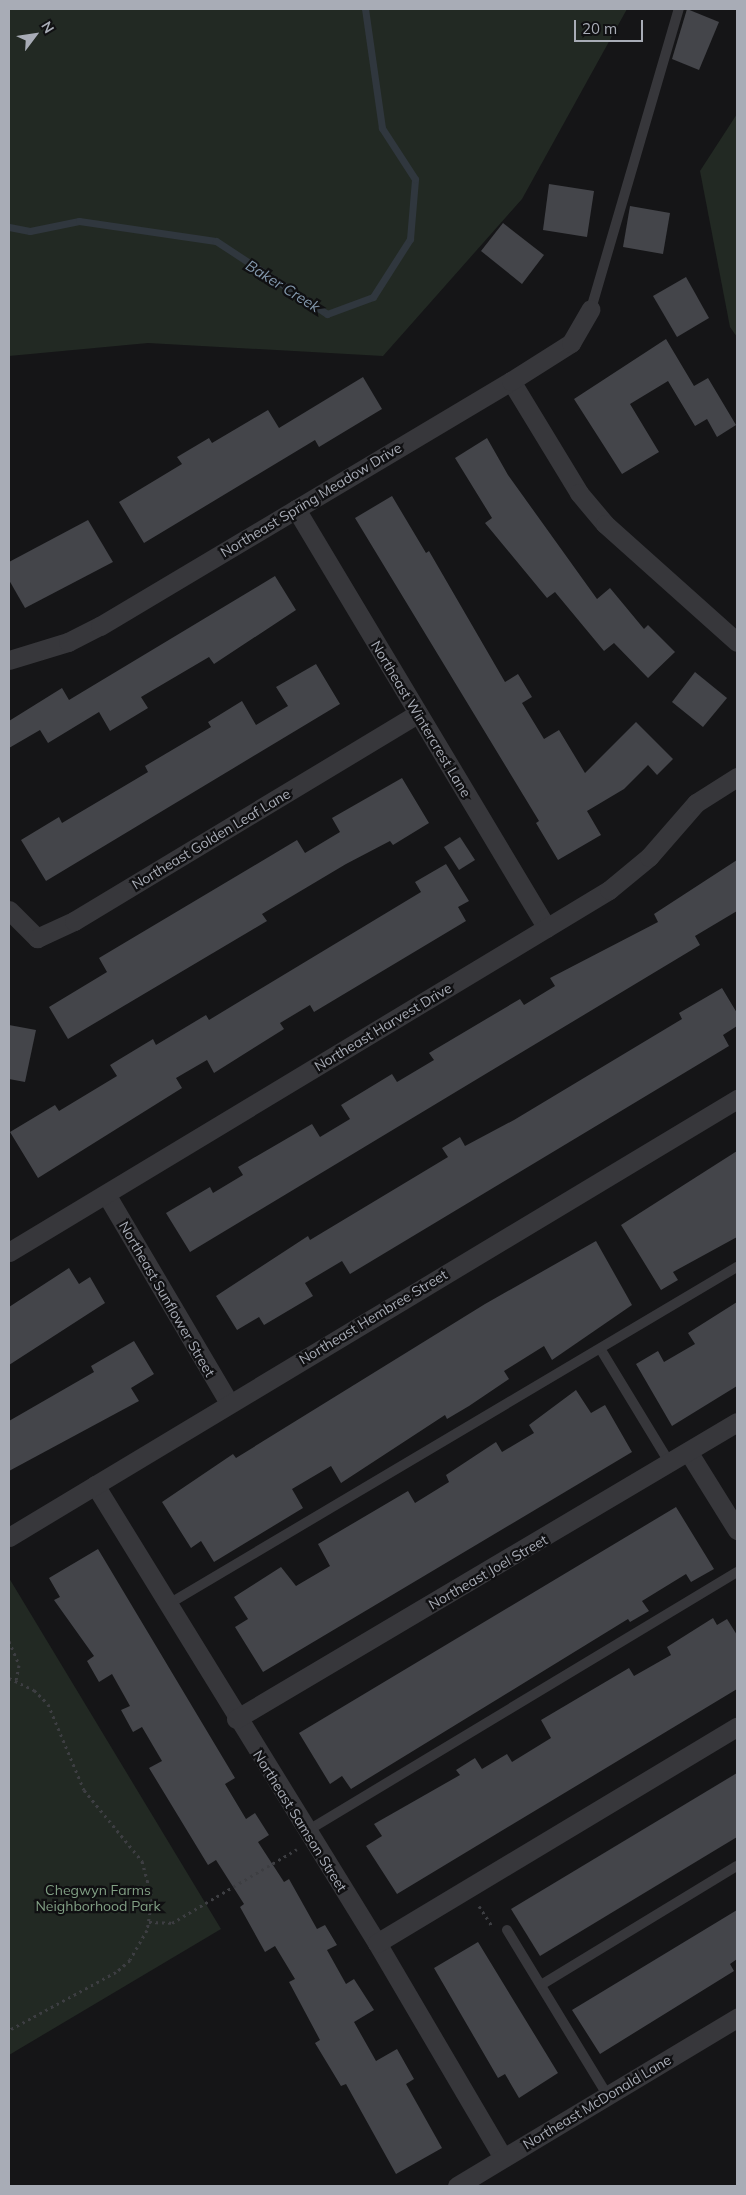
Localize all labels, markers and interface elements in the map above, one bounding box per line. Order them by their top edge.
north arrow [10,10,60,60]
scale bar [576,10,645,42]
text: N [37,18,58,36]
text: 20 m [582,19,617,38]
water label: Baker Creek [243,256,323,316]
street label: Northeast Spring Meadow Drive [217,439,405,561]
street label: Northeast Wintercrest Lane [367,638,475,800]
street label: Northeast Golden Leaf Lane [129,785,293,893]
street label: Northeast Harvest Drive [311,979,455,1075]
street label: Northeast Sunflower Street [116,1218,218,1380]
street label: Northeast Hembree Street [296,1266,450,1368]
street label: Northeast Joel Street [426,1531,550,1613]
street label: Northeast Samson Street [250,1747,350,1895]
park label: Chegwyn Farms Neighborhood Park [35,1882,161,1914]
street label: Northeast McDonald Lane [520,2051,674,2153]

